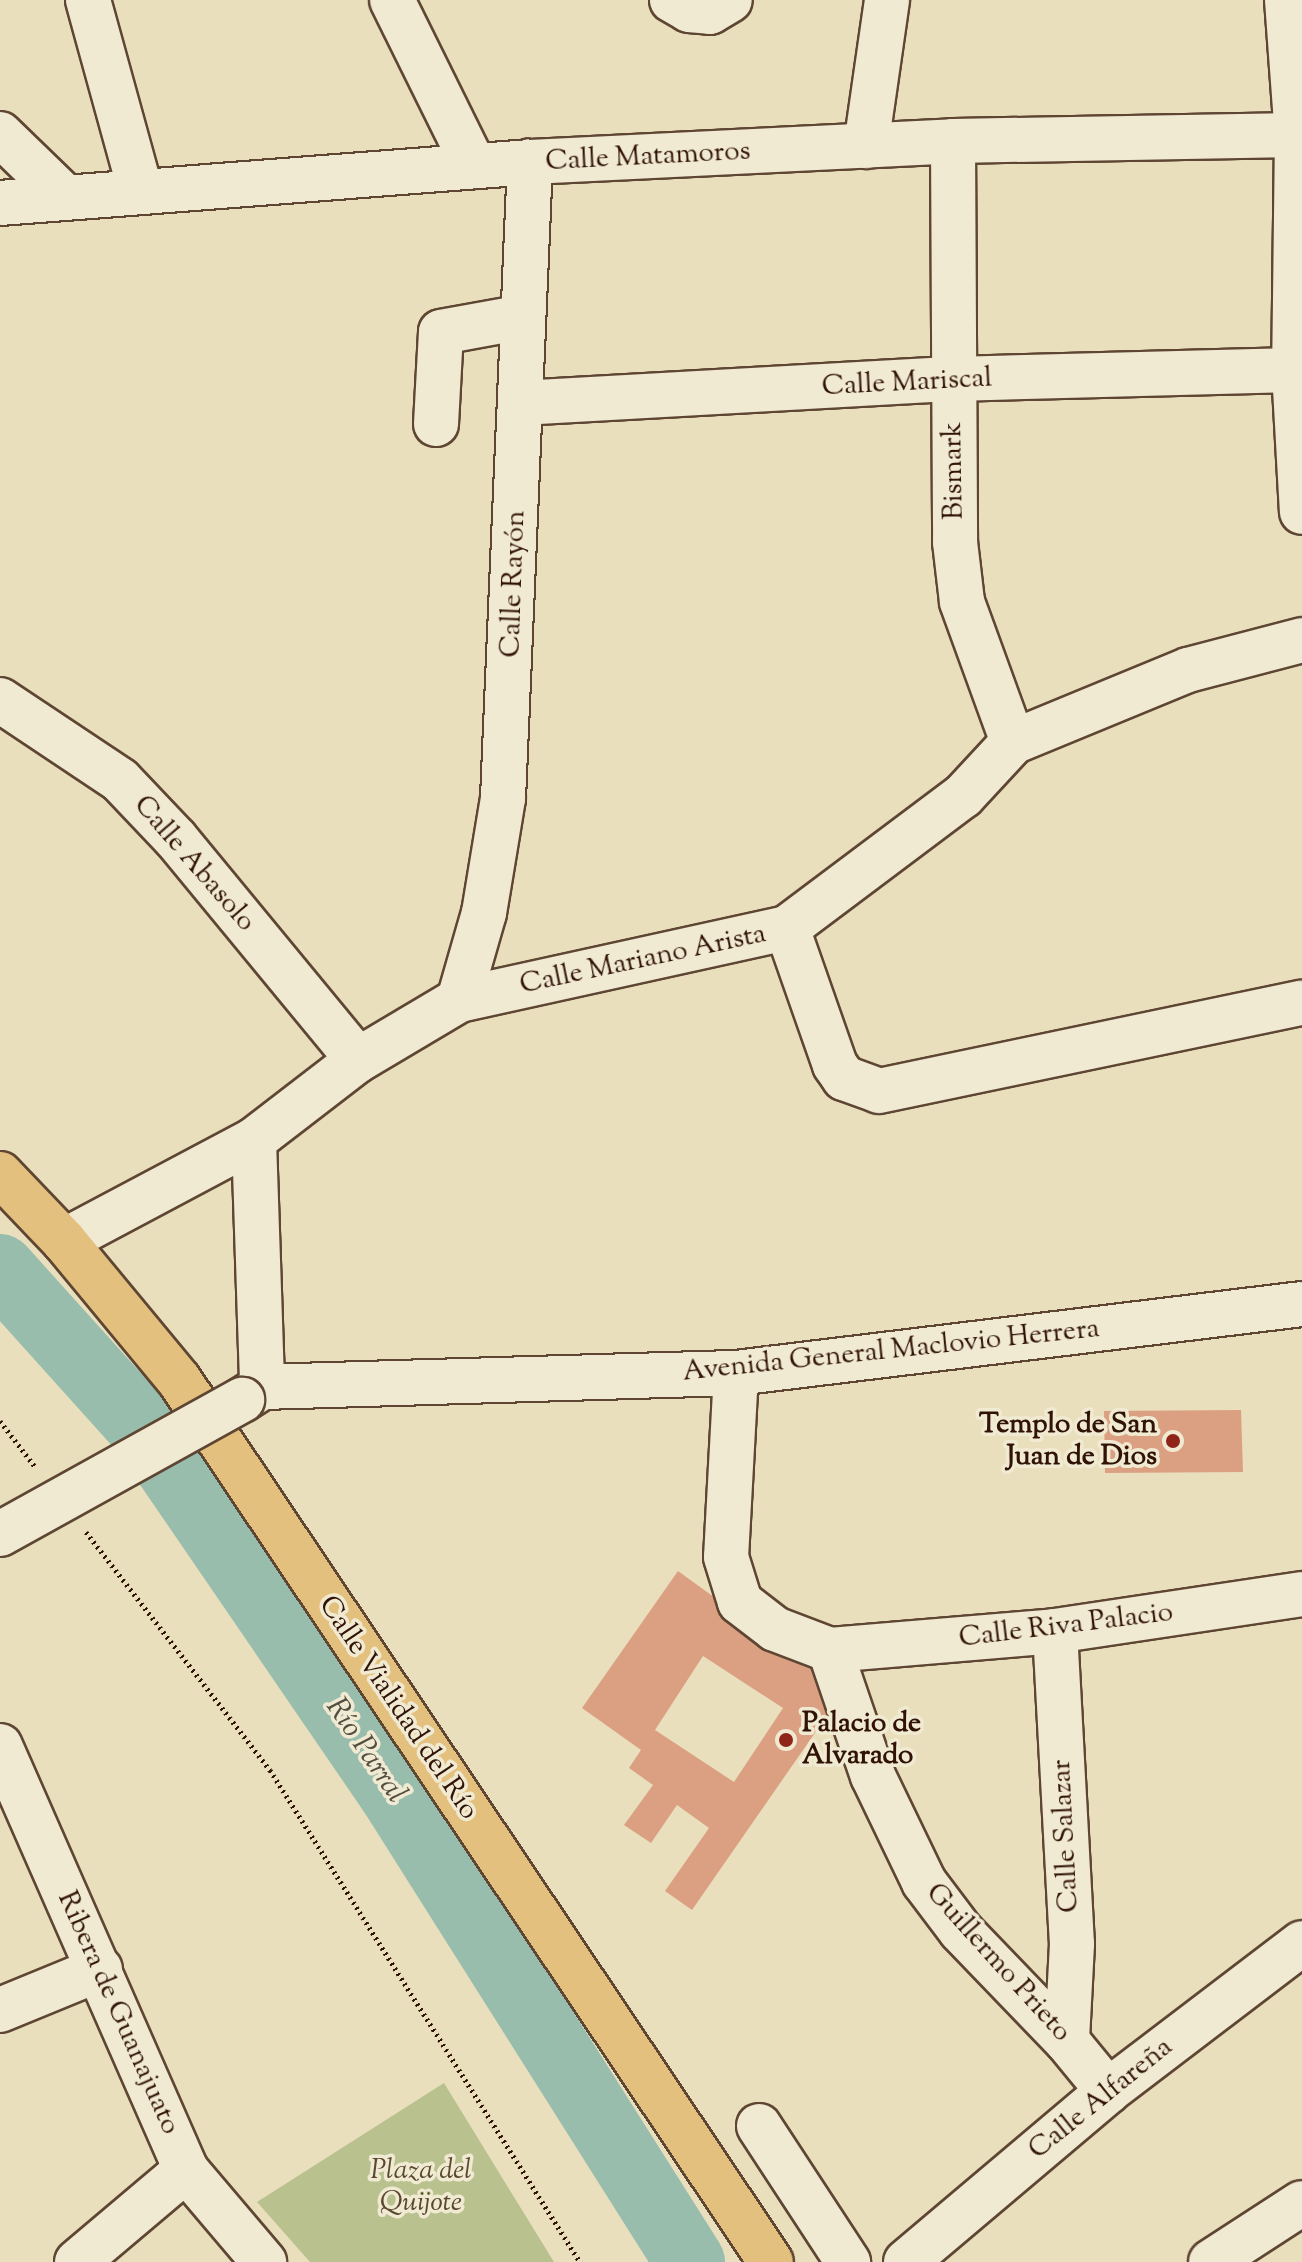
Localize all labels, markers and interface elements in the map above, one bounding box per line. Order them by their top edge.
street label: Calle Matamoros [545,135,751,179]
street label: Calle Mariscal [821,362,993,404]
street label: Bismark [936,422,972,520]
street label: Calle Rayón [495,510,533,658]
street label: Calle Abasolo [126,789,262,939]
street label: Calle Mariano Arista [517,918,769,1002]
street label: Avenida General Maclovio Herrera [681,1312,1101,1390]
place label: Templo de San Juan de Dios [979,1408,1157,1474]
marker: Templo de San Juan de Dios [1164,1432,1182,1450]
street label: Calle Vialidad del Río [311,1590,485,1826]
street label: Calle Riva Palacio [957,1596,1175,1656]
water label: Río Parral [317,1692,413,1810]
place label: Palacio de Alvarado [802,1707,921,1773]
marker: Palacio de Alvarado [777,1731,795,1749]
street label: Calle Salazar [1045,1759,1087,1913]
street label: Guillermo Prieto [918,1877,1078,2049]
street label: Ribera de Guanajuato [49,1886,187,2140]
street label: Calle Alfareña [1022,2031,1180,2167]
park label: Plaza del Quijote [371,2154,471,2220]

